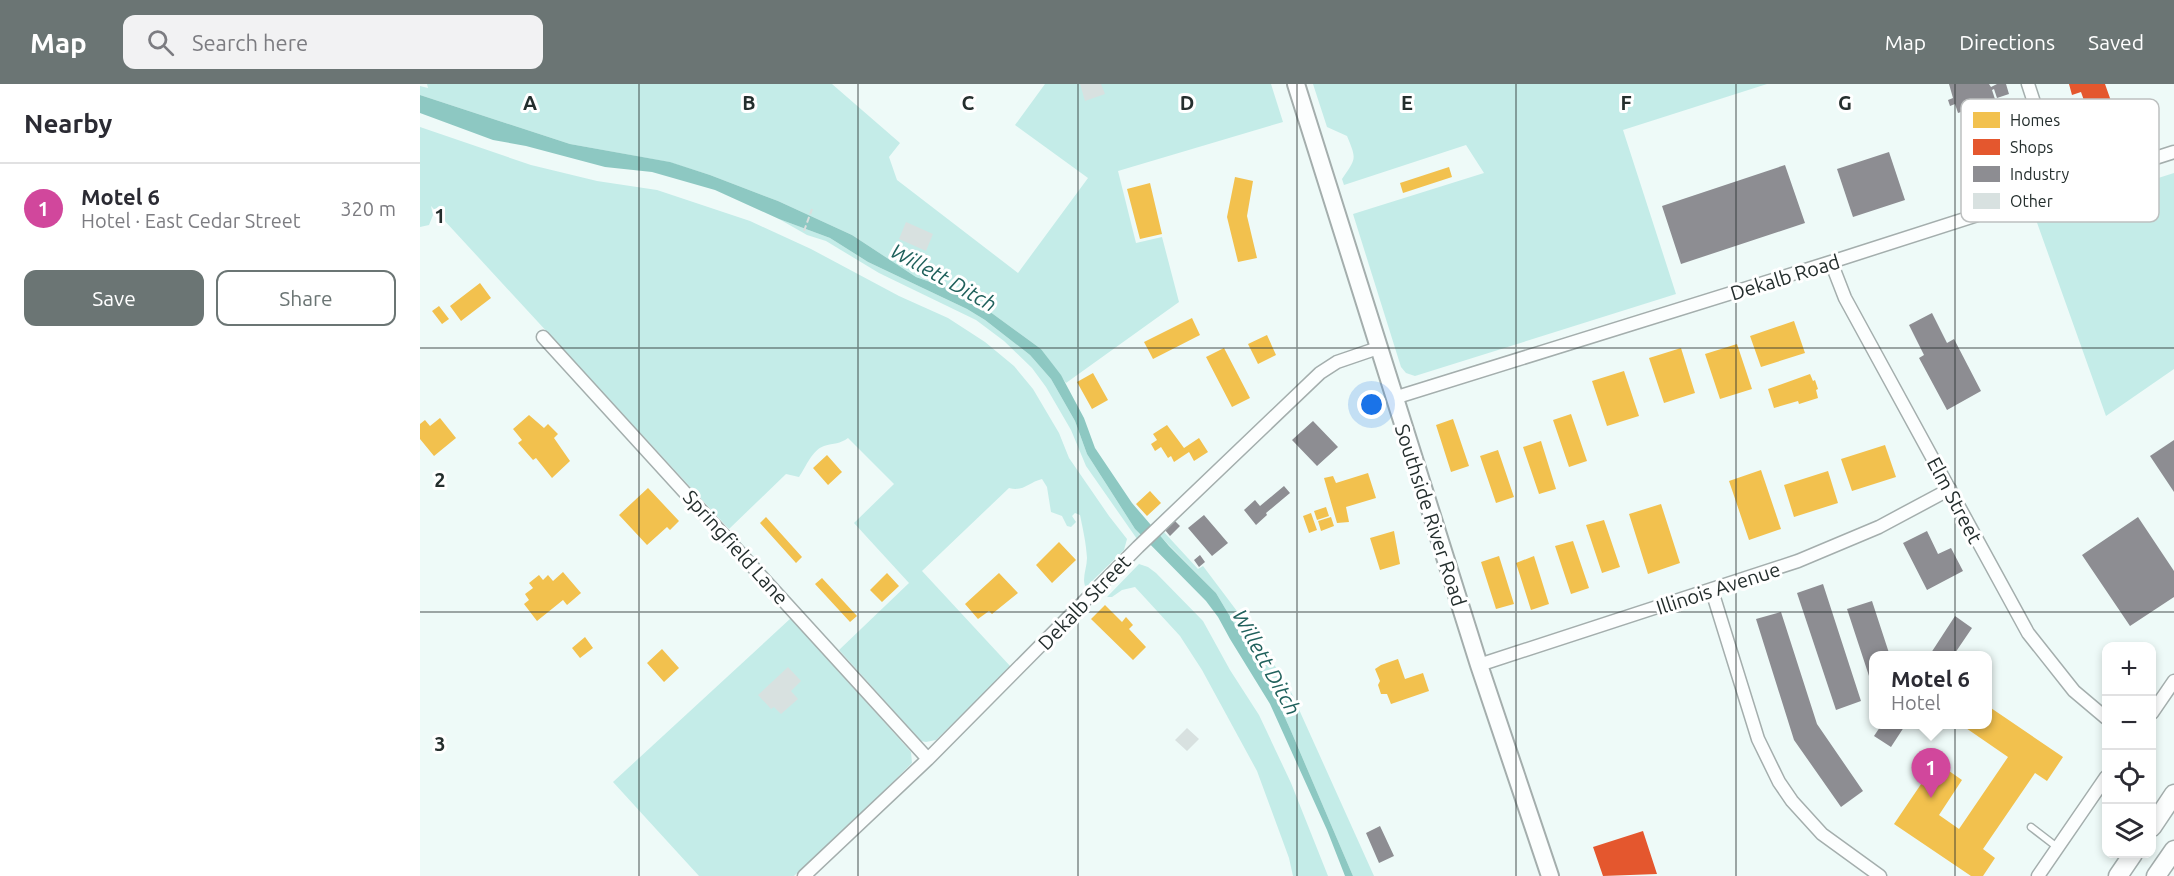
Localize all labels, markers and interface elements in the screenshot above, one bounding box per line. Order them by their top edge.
search box [123,15,543,69]
icon: search [144,26,177,59]
text: Map [30,27,87,58]
text: Search here [192,30,308,55]
text: Map [1885,30,1926,54]
text: Directions [1959,30,2055,54]
text: Saved [2088,30,2144,54]
text: A [523,91,537,114]
text: B [742,91,756,114]
text: C [962,91,975,114]
text: D [1180,91,1194,114]
text: E [1401,91,1413,114]
text: F [1620,91,1632,114]
text: G [1838,91,1852,114]
legend [1961,99,2159,222]
text: Nearby [24,109,112,138]
text: Homes [2010,111,2060,129]
text: Shops [2010,138,2053,156]
text: Industry [2010,165,2069,183]
text: Motel 6 [81,184,160,209]
text: Other [2010,192,2053,210]
text: 1 [38,197,49,220]
text: 320 m [340,197,396,220]
text: 1 [434,204,446,227]
text: Hotel · East Cedar Street [81,209,301,232]
water label: Willett Ditch [887,238,1001,316]
street label: Dekalb Road [1728,249,1842,305]
button: Save [24,270,204,326]
button: Share [216,270,396,326]
your location [1357,390,1386,419]
street label: Southside River Road [1391,421,1471,609]
street label: Elm Street [1923,453,1987,547]
text: 2 [434,468,446,491]
street label: Springfield Lane [679,485,793,609]
street label: Dekalb Street [1033,550,1135,654]
street label: Illinois Avenue [1653,557,1783,619]
water label: Willett Ditch [1228,605,1306,719]
map controls [2102,642,2156,858]
button: + [2102,642,2156,696]
popup [1869,651,1992,729]
text: Motel 6 [1891,666,1970,691]
text: Hotel [1891,691,1941,714]
button: − [2102,696,2156,750]
text: 3 [434,732,446,755]
pin: 1 [1912,748,1950,798]
button: locate [2102,750,2156,804]
button: layers [2102,804,2156,858]

